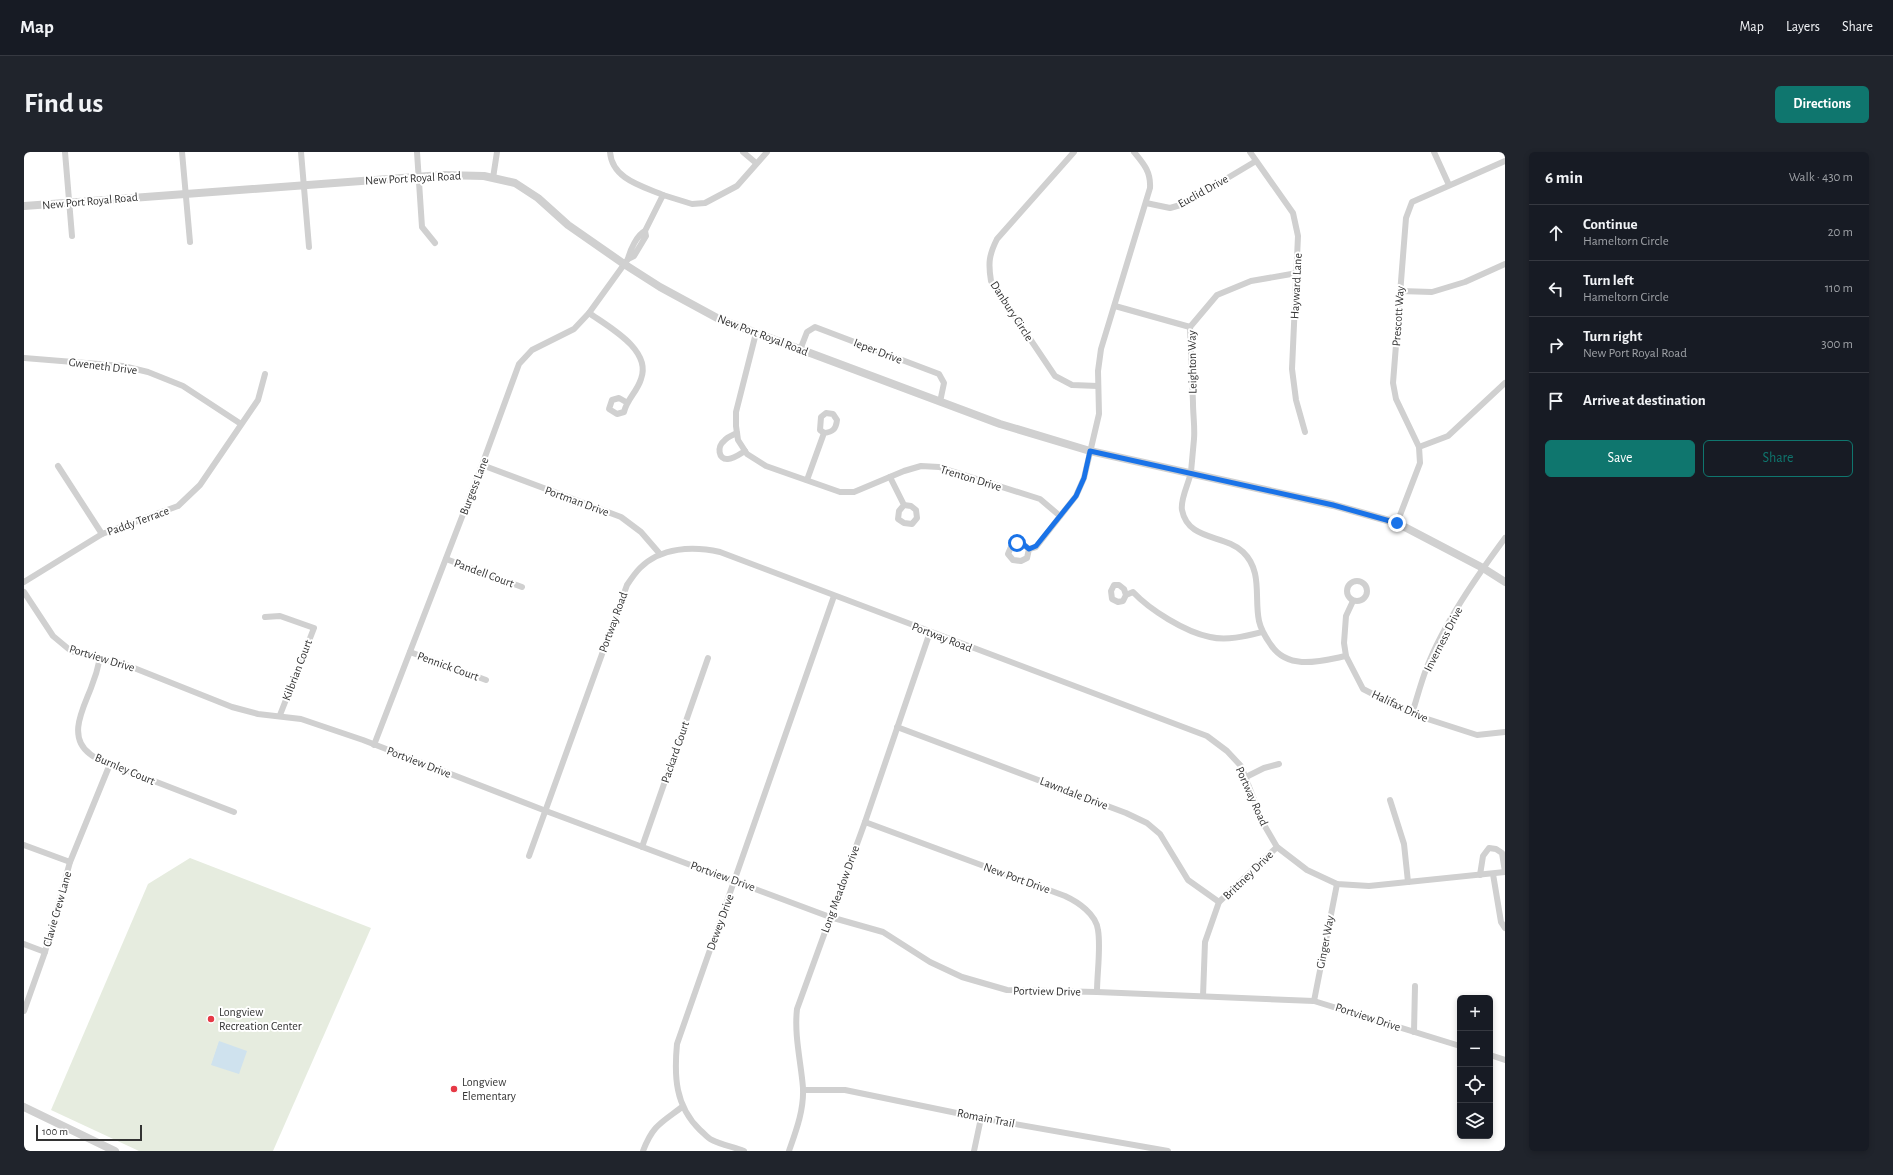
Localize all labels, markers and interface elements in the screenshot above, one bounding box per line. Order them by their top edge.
text: Map [20,18,54,37]
text: Map [1739,20,1764,34]
text: Layers [1786,20,1820,34]
text: Share [1842,20,1873,34]
button: Directions [1775,86,1869,123]
text: Find us [24,90,103,118]
street label: New Port Royal Road [365,169,461,188]
text: 6 min [1545,169,1583,186]
text: Walk · 430 m [1789,171,1853,184]
street label: Euclid Drive [1176,172,1230,210]
street label: New Port Royal Road [42,191,138,212]
text: Continue [1583,217,1638,232]
icon: ahead [1545,222,1567,244]
text: 20 m [1828,226,1853,239]
text: Hameltorn Circle [1583,235,1669,248]
street label: Hayward Lane [1288,253,1305,319]
text: Turn left [1583,273,1634,288]
icon: left [1545,278,1567,300]
street label: Danbury Circle [987,279,1036,344]
text: 110 m [1825,282,1853,295]
street label: Prescott Way [1390,285,1407,347]
text: Hameltorn Circle [1583,291,1669,304]
street label: New Port Royal Road [716,312,810,359]
text: Turn right [1583,329,1642,344]
street label: Leighton Way [1185,330,1200,394]
icon: right [1545,334,1567,356]
street label: Ieper Drive [852,336,904,366]
text: 300 m [1821,338,1853,351]
text: New Port Royal Road [1583,347,1687,360]
street label: Gweneth Drive [68,356,138,376]
icon: arrive [1545,390,1567,412]
text: Arrive at destination [1583,393,1706,408]
button: Save [1545,440,1695,477]
button: Share [1703,440,1853,477]
street label: Burgess Lane [458,456,490,516]
street label: Trenton Drive [939,463,1003,493]
street label: Portman Drive [543,484,611,518]
street label: Paddy Terrace [105,504,171,539]
route end [1388,514,1406,532]
route start [1008,534,1026,552]
street label: Pandell Court [452,557,516,589]
street label: Portway Road [597,590,630,654]
street label: Inverness Drive [1422,605,1464,673]
street label: Portway Road [910,620,974,655]
street label: Kilbrian Court [280,638,314,702]
street label: Portview Drive [68,642,136,674]
street label: Pennick Court [416,649,480,683]
street label: Halifax Drive [1370,688,1430,724]
street label: Packard Court [659,719,691,784]
street label: Portview Drive [385,744,453,780]
street label: Burnley Court [93,751,157,788]
street label: Portway Road [1233,765,1270,828]
street label: Lawndale Drive [1038,775,1110,811]
street label: Long Meadow Drive [819,844,861,934]
street label: Brittney Drive [1221,848,1276,902]
street label: Portview Drive [689,859,757,893]
street label: New Port Drive [982,860,1052,896]
street label: Clavie Crew Lane [41,870,73,948]
street label: Dewey Drive [704,892,737,952]
street label: Ginger Way [1314,914,1337,970]
street label: Portview Drive [1013,984,1081,998]
map controls [1457,995,1493,1139]
button: + [1457,995,1493,1031]
street label: Portview Drive [1334,1001,1402,1033]
place label: Longview Recreation Center [219,1006,302,1032]
marker: Longview Recreation Center [206,1014,216,1024]
button: − [1457,1031,1493,1067]
button: locate [1457,1067,1493,1103]
place label: Longview Elementary [462,1076,516,1103]
marker: Longview Elementary [449,1084,459,1094]
button: layers [1457,1103,1493,1139]
street label: Romain Trail [956,1107,1016,1129]
scale bar [36,1123,142,1142]
text: 100 m [42,1126,68,1137]

